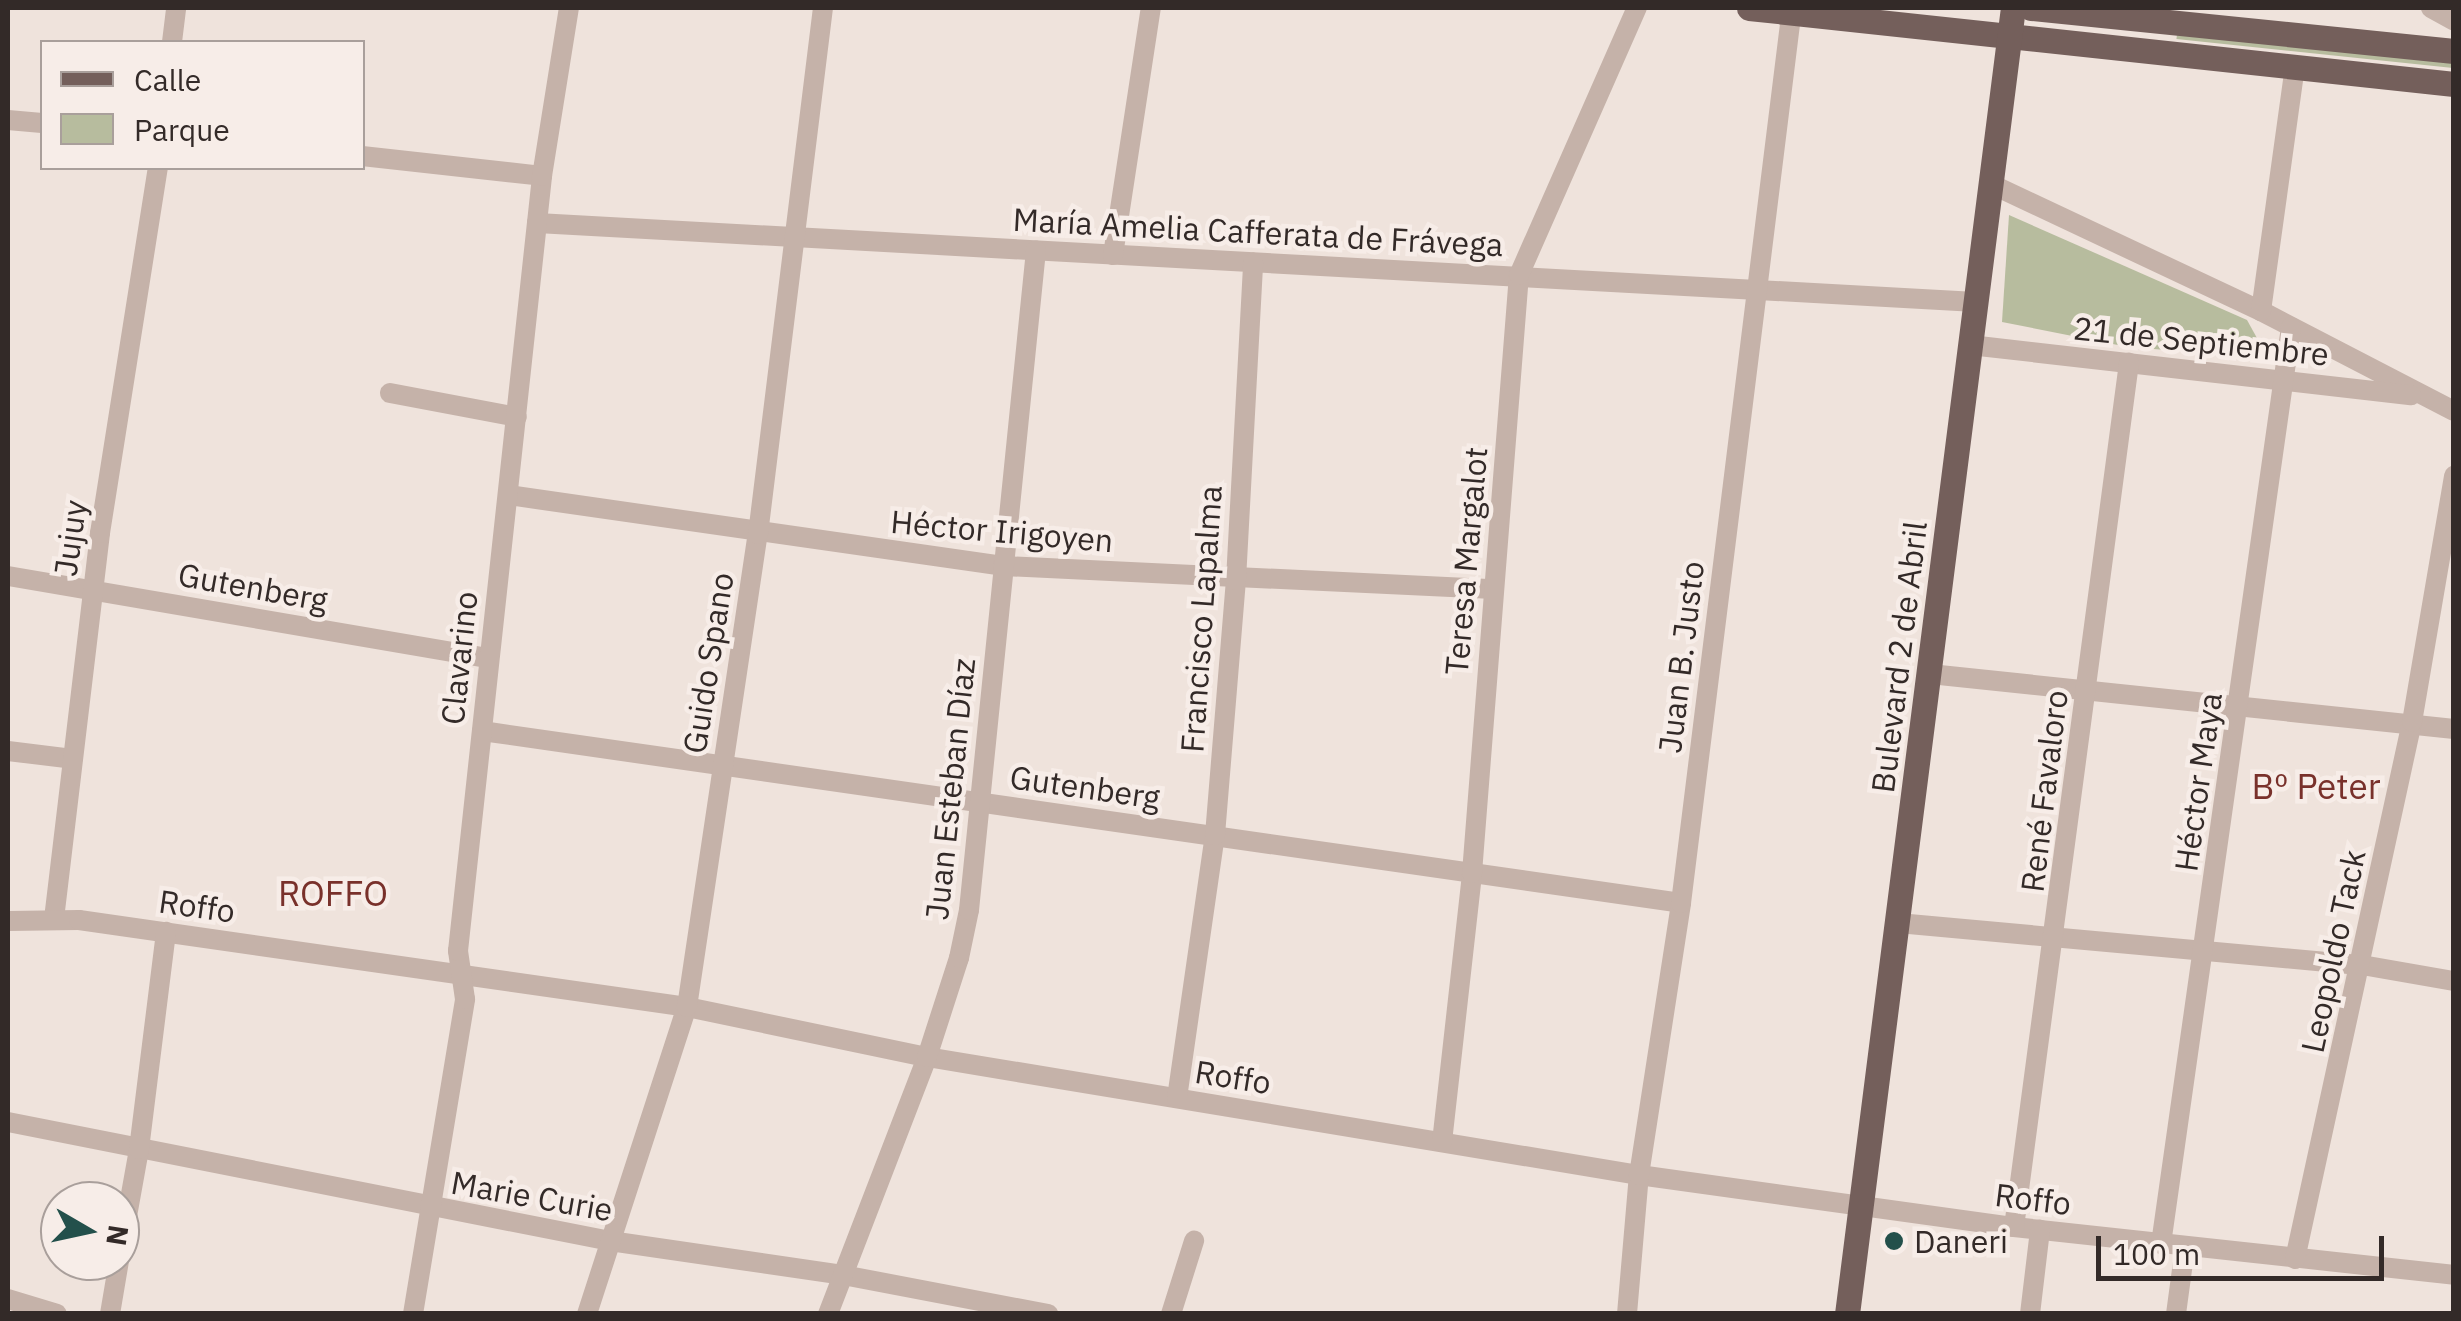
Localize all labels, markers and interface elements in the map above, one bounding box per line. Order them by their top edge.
legend [40,40,365,170]
text: Calle [134,60,201,99]
text: Parque [134,110,230,149]
street label: María Amelia Cafferata de Frávega [1012,200,1504,264]
street label: 21 de Septiembre [2071,308,2331,374]
street label: Teresa Margalot [1437,445,1495,677]
street label: Francisco Lapalma [1173,484,1229,754]
street label: Jujuy [46,497,94,579]
street label: Héctor Irigoyen [889,502,1115,560]
street label: Bulevard 2 de Abril [1863,519,1935,795]
street label: Gutenberg [175,555,331,619]
street label: Juan B. Justo [1650,559,1712,755]
street label: Guido Spano [675,570,741,756]
street label: Clavarino [433,589,485,727]
street label: Juan Esteban Díaz [917,656,983,922]
street label: René Favaloro [2013,688,2075,894]
street label: Héctor Maya [2166,690,2230,874]
street label: Gutenberg [1007,757,1163,817]
district label: Bº Peter [2252,765,2380,807]
street label: Leopoldo Tack [2293,846,2373,1056]
district label: ROFFO [272,872,394,914]
street label: Roffo [157,882,237,930]
street label: Roffo [1192,1052,1274,1102]
street label: Marie Curie [448,1163,616,1229]
street label: Roffo [1993,1175,2073,1223]
north arrow [40,1181,140,1281]
scale bar [2101,1216,2388,1278]
place label: Daneri [1914,1222,2008,1260]
text: N [98,1223,138,1248]
marker: Daneri [1883,1230,1905,1252]
text: 100 m [2113,1234,2200,1273]

